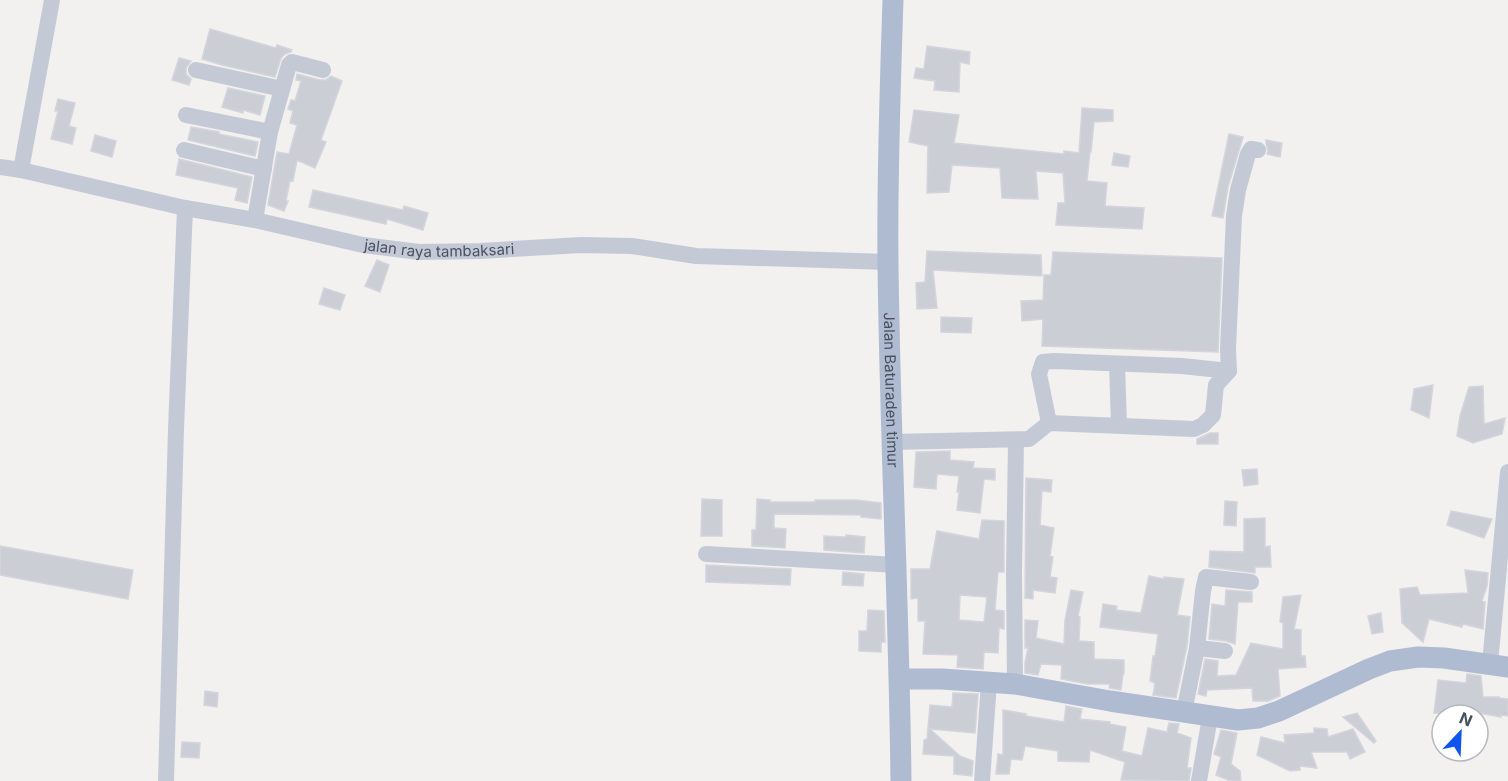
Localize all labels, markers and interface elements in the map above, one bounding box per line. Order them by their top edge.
street label: jalan raya tambaksari [362,235,515,261]
street label: Jalan Baturaden timur [880,312,903,468]
north arrow [1430,703,1490,763]
text: N [1456,708,1475,731]

